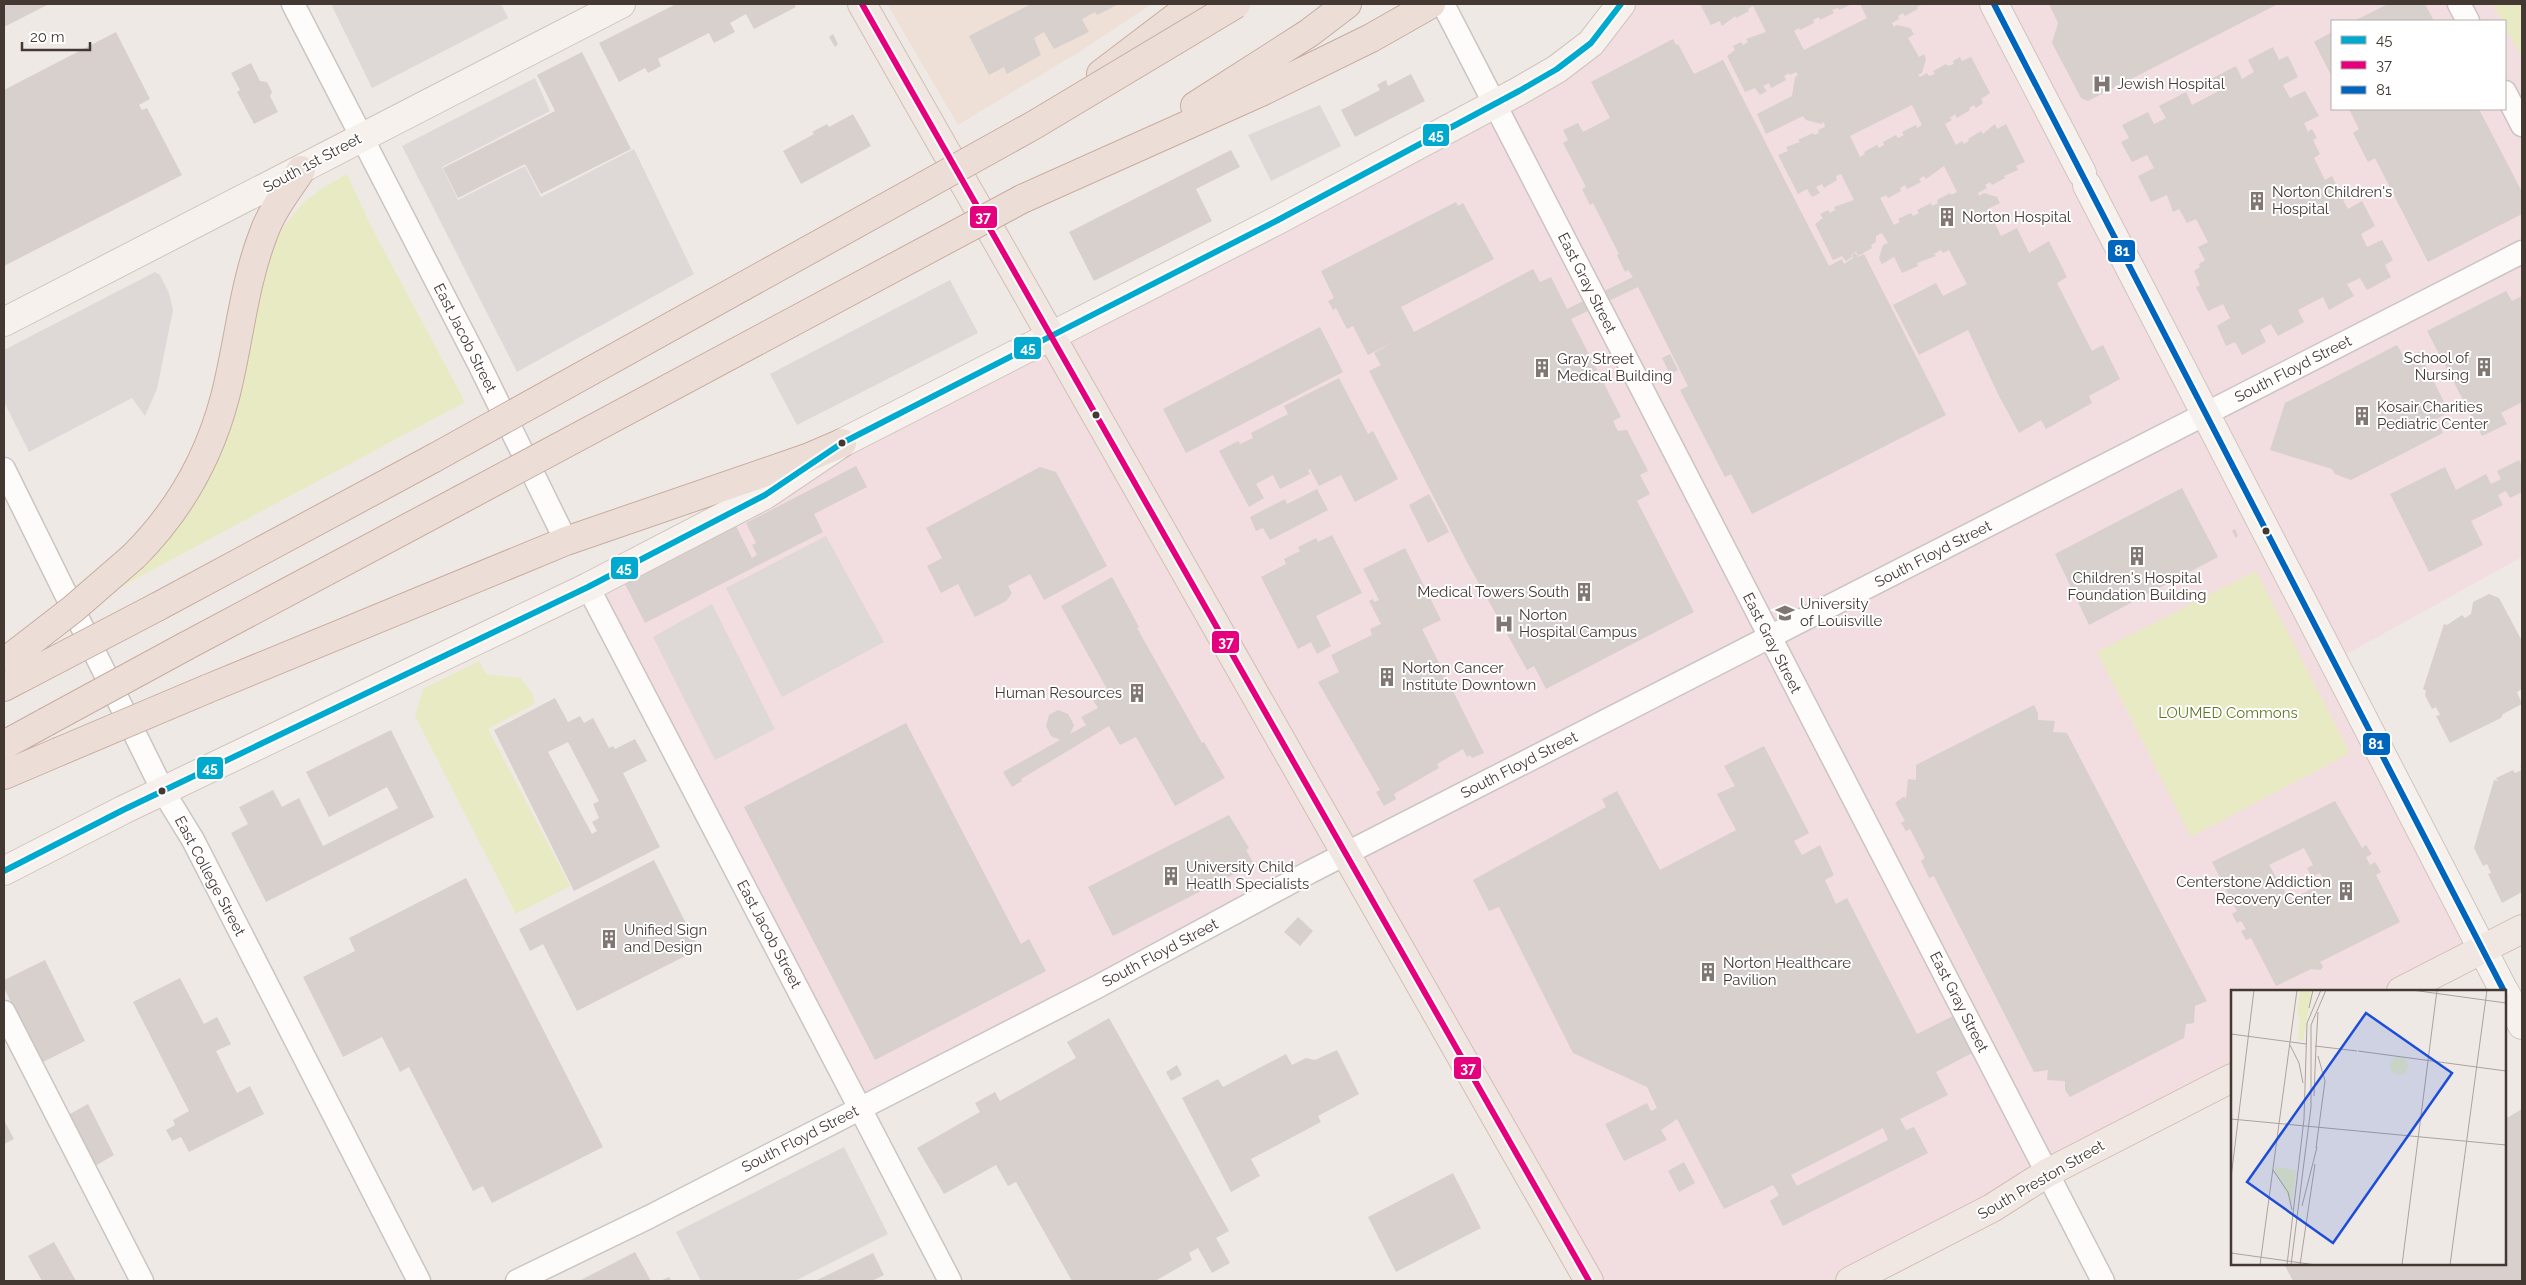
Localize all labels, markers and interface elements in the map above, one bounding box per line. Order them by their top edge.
scale bar [22,20,90,52]
legend [2331,20,2506,110]
text: 20 m [30,28,65,46]
text: 45 [2376,31,2392,49]
text: 37 [2376,56,2392,74]
hospital icon: Jewish Hospital [2091,73,2113,95]
place label: Jewish Hospital [2117,75,2226,93]
text: 81 [2376,81,2392,99]
line badge: 45 [1422,123,1450,147]
text: 45 [1428,127,1444,143]
street label: South 1st Street [260,130,364,196]
place label: Norton Children's Hospital [2272,183,2392,218]
building icon: Norton Children's Hospital [2246,190,2268,212]
line badge: 37 [969,205,998,229]
building icon: Norton Hospital [1936,206,1958,228]
place label: Norton Hospital [1962,208,2072,226]
text: 37 [975,209,991,225]
street label: East Gray Street [1554,230,1620,336]
line badge: 81 [2107,239,2136,263]
text: 81 [2114,243,2130,259]
street label: East Jacob Street [430,280,500,396]
street label: South Floyd Street [2232,332,2354,406]
line badge: 45 [1013,336,1042,360]
text: 45 [1020,340,1036,356]
place label: School of Nursing [2404,349,2470,384]
place label: Gray Street Medical Building [1557,350,1672,385]
building icon: School of Nursing [2473,356,2495,378]
building icon: Gray Street Medical Building [1531,357,1553,379]
place label: Kosair Charities Pediatric Center [2377,398,2489,433]
building icon: Kosair Charities Pediatric Center [2351,405,2373,427]
unlabelled marker [1091,410,1101,420]
unlabelled marker [837,438,847,448]
street label: South Floyd Street [1872,517,1994,591]
unlabelled marker [2261,526,2271,536]
building icon: Children's Hospital Foundation Building [2126,545,2148,567]
line badge: 45 [610,556,639,580]
text: 45 [616,560,632,576]
place label: Children's Hospital Foundation Building [2067,569,2207,604]
building icon: Medical Towers South [1573,581,1595,603]
place label: Medical Towers South [1417,583,1569,601]
street label: East Gray Street [1739,590,1805,696]
place label: University of Louisville [1800,595,1882,630]
school or university icon: University of Louisville [1774,602,1796,624]
place label: Norton Hospital Campus [1519,606,1637,641]
hospital icon: Norton Hospital Campus [1493,613,1515,635]
line badge: 37 [1211,630,1240,654]
text: 37 [1218,634,1234,650]
place label: Norton Cancer Institute Downtown [1402,659,1536,694]
building icon: Norton Cancer Institute Downtown [1376,666,1398,688]
building icon: Human Resources [1126,682,1148,704]
place label: Human Resources [995,684,1122,702]
park label: LOUMED Commons [2158,704,2298,722]
street label: South Floyd Street [1458,728,1580,802]
line badge: 81 [2362,732,2391,756]
text: 81 [2368,736,2384,752]
line badge: 45 [196,756,224,780]
text: 45 [202,760,218,776]
unlabelled marker [157,786,167,796]
street label: East College Street [171,813,249,939]
place label: University Child Heatlh Specialists [1186,858,1309,893]
building icon: University Child Heatlh Specialists [1160,865,1182,887]
place label: Centerstone Addiction Recovery Center [2176,873,2332,908]
street label: East Jacob Street [733,877,805,991]
building icon: Centerstone Addiction Recovery Center [2335,880,2357,902]
street label: South Floyd Street [1099,915,1221,991]
place label: Unified Sign and Design [624,921,707,956]
building icon: Unified Sign and Design [598,928,620,950]
street label: East Gray Street [1926,949,1992,1055]
place label: Norton Healthcare Pavilion [1723,954,1851,989]
building icon: Norton Healthcare Pavilion [1697,961,1719,983]
inset map [2231,990,2506,1265]
line badge: 37 [1453,1056,1482,1080]
text: 37 [1460,1060,1476,1076]
street label: South Floyd Street [739,1102,861,1176]
street label: South Preston Street [1975,1136,2107,1224]

